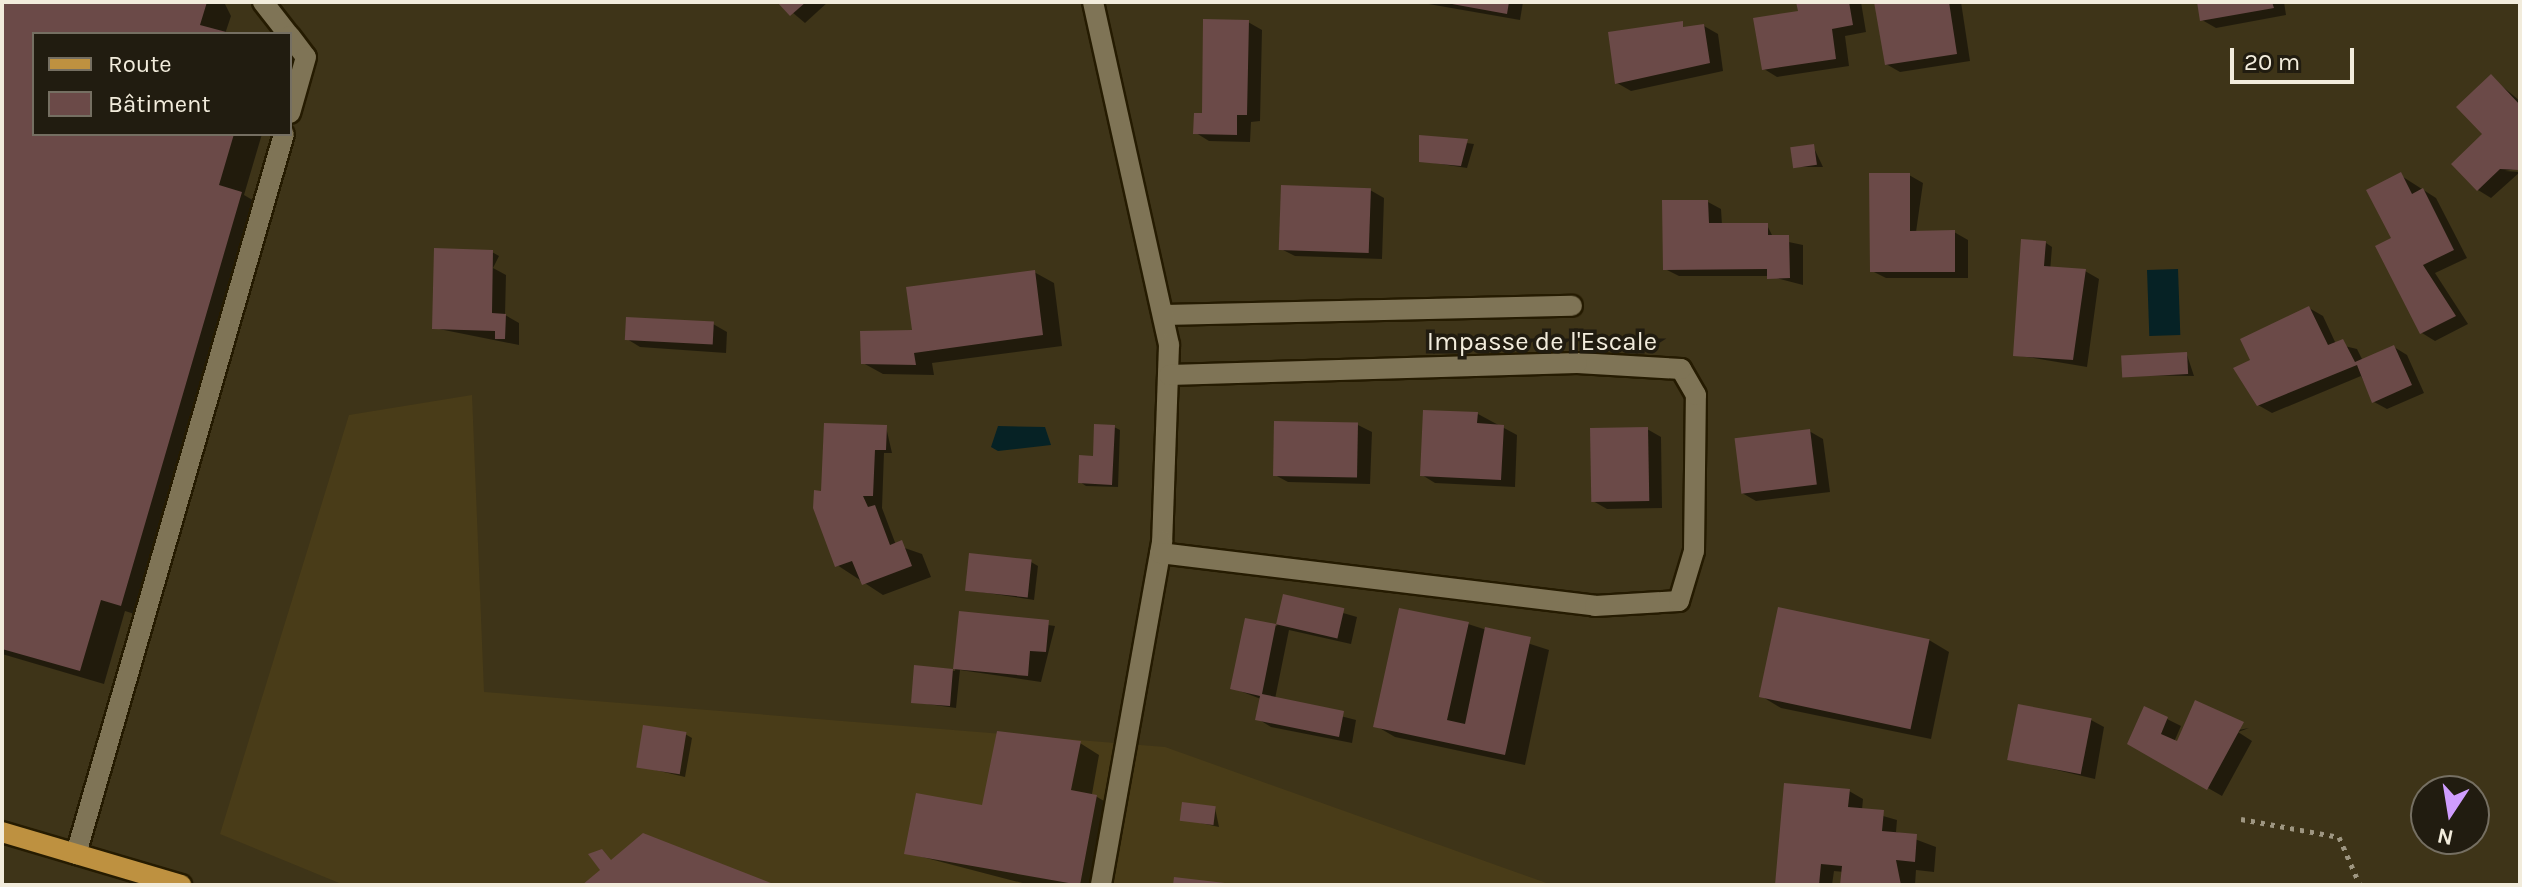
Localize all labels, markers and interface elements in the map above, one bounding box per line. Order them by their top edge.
legend [32,32,292,136]
scale bar [2234,32,2358,82]
text: 20 m [2244,48,2300,76]
text: Route [108,50,172,78]
text: Bâtiment [108,90,211,118]
street label: Impasse de l'Escale [1427,326,1657,358]
north arrow [2410,775,2490,855]
text: N [2435,822,2456,851]

